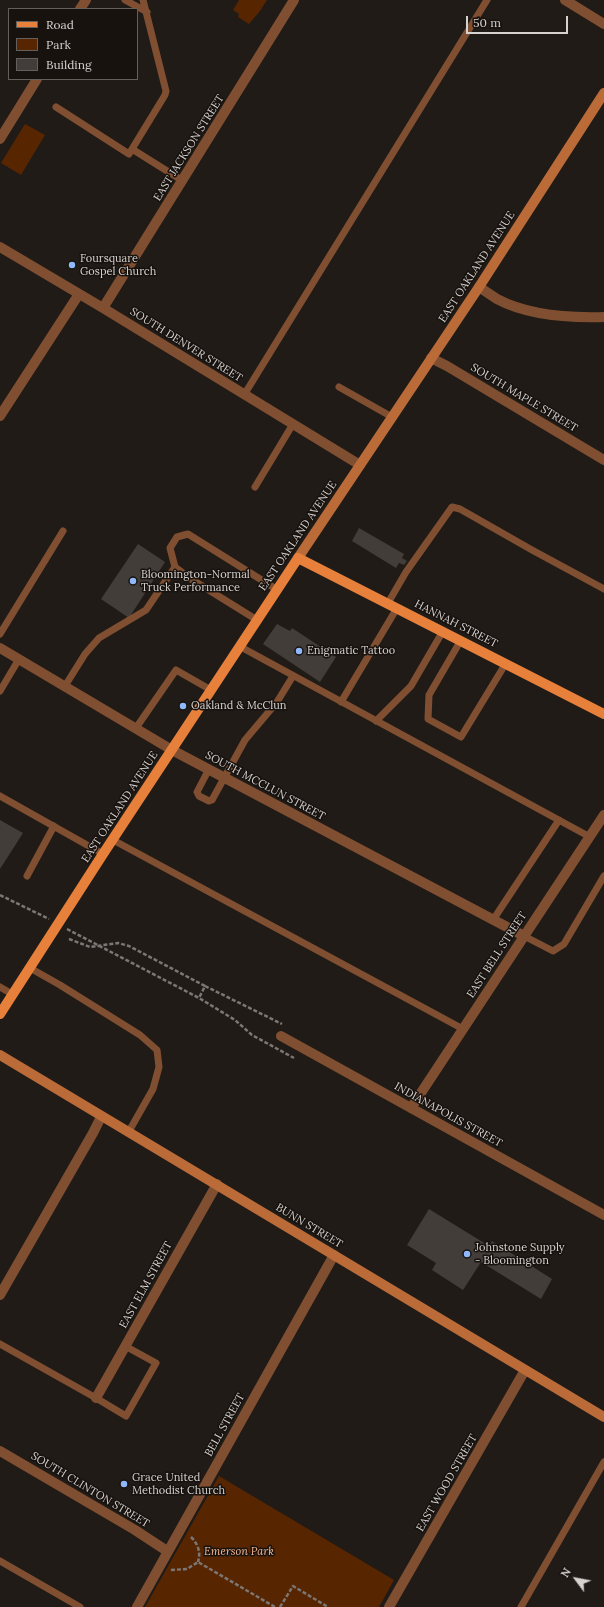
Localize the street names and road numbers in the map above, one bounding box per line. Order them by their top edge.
street label: EAST JACKSON STREET [151,92,227,204]
street label: EAST OAKLAND AVENUE [436,209,518,325]
street label: SOUTH DENVER STREET [127,305,245,385]
street label: SOUTH MAPLE STREET [468,361,580,435]
street label: EAST OAKLAND AVENUE [256,479,340,593]
street label: HANNAH STREET [412,597,500,651]
street label: EAST OAKLAND AVENUE [79,749,161,865]
street label: SOUTH MCCLUN STREET [203,749,327,823]
street label: EAST BELL STREET [464,909,530,1001]
street label: INDIANAPOLIS STREET [392,1080,504,1150]
street label: BUNN STREET [273,1201,345,1251]
street label: EAST ELM STREET [117,1239,175,1331]
street label: BELL STREET [202,1391,248,1459]
street label: EAST WOOD STREET [414,1432,480,1534]
street label: SOUTH CLINTON STREET [28,1449,152,1531]

